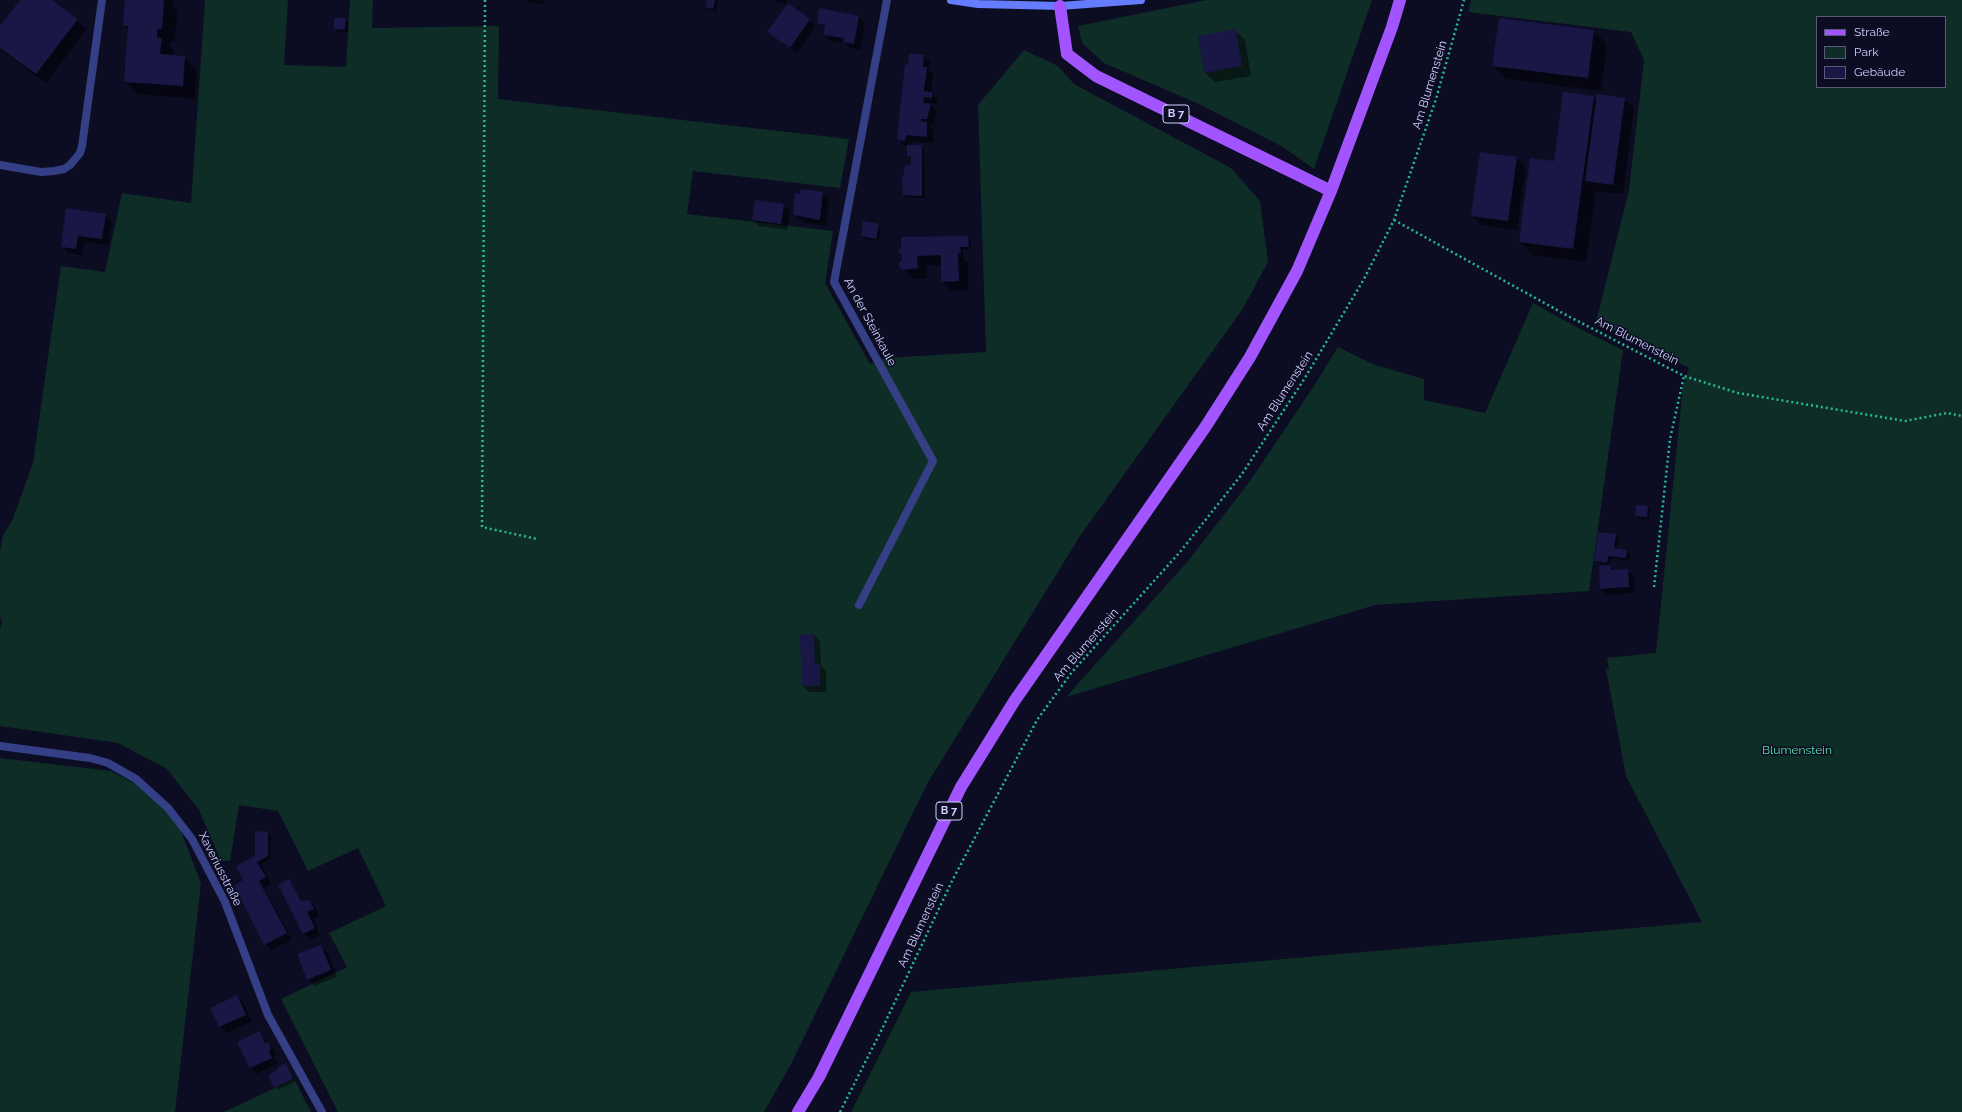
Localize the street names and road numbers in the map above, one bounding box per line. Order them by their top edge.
street label: Am Blumenstein [1410,39,1450,131]
road number: B 7 [1163,105,1189,123]
street label: An der Steinkaule [841,275,899,369]
street label: Am Blumenstein [1593,314,1681,368]
street label: Am Blumenstein [1254,348,1316,434]
street label: Am Blumenstein [1050,606,1122,684]
road number: B 7 [936,802,962,820]
street label: Xaveriusstraße [195,830,245,908]
street label: Am Blumenstein [895,880,947,970]

